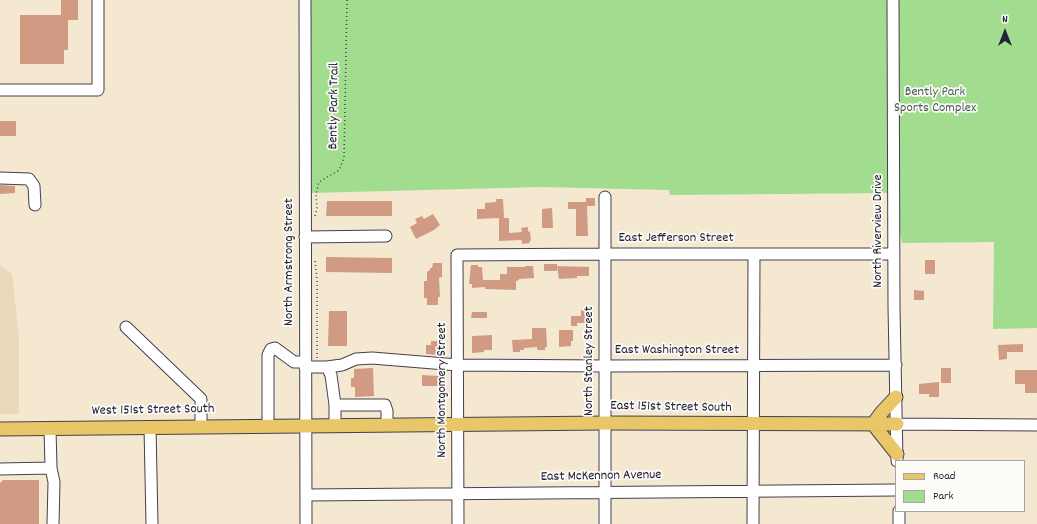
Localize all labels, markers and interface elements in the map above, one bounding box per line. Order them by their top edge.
north arrow [985,12,1025,52]
text: N [1002,12,1008,28]
street label: Bently Park Trail [326,62,344,150]
park label: Bently Park Sports Complex [894,85,976,118]
street label: North Riverview Drive [871,174,887,288]
street label: North Armstrong Street [282,198,298,326]
street label: East Jefferson Street [618,231,734,247]
street label: North Stanley Street [582,306,598,416]
street label: North Montgomery Street [435,322,451,458]
street label: East Washington Street [615,343,739,359]
street label: East 151st Street South [610,399,732,417]
street label: West 151st Street South [92,402,214,420]
legend [895,460,1025,512]
street label: East McKennon Avenue [540,468,662,486]
text: Road [933,468,955,485]
text: Park [933,488,953,505]

